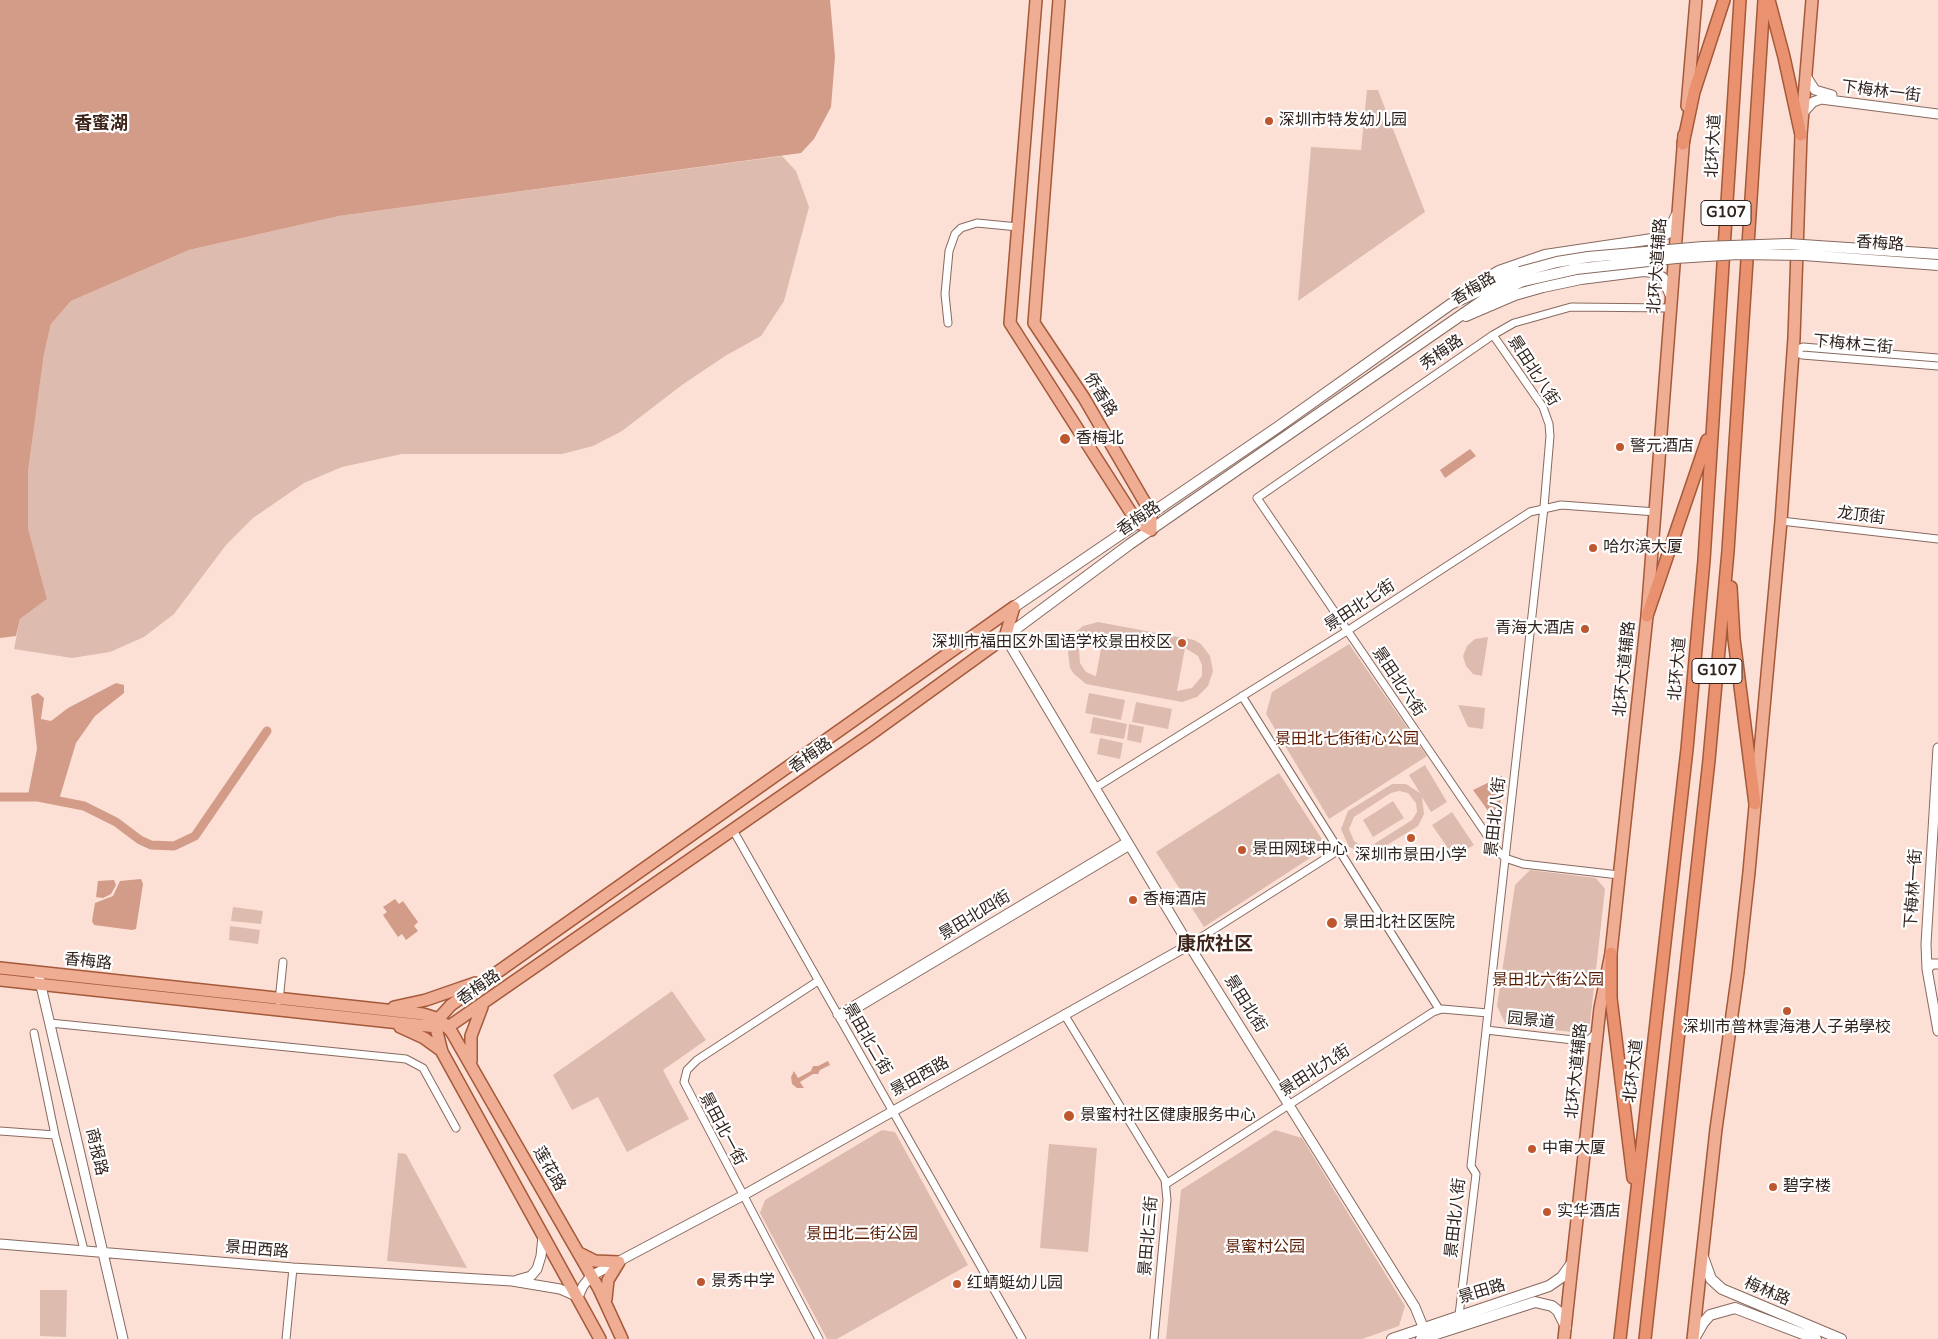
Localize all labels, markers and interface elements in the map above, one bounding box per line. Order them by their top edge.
street label: 下梅林一街 [1840,78,1922,106]
place label: 深圳市特发幼儿园 [1279,111,1407,131]
district label: 香蜜湖 [74,113,128,135]
street label: 北环大道 [1703,114,1725,178]
marker: 深圳市特发幼儿园 [1263,115,1275,127]
road number: G107 [1701,200,1751,226]
street label: 北环大道辅路 [1645,217,1671,315]
street label: 香梅路 [1855,233,1905,255]
street label: 香梅路 [1448,268,1500,310]
street label: 秀梅路 [1417,331,1467,375]
street label: 景田北八街 [1503,332,1563,410]
street label: 下梅林三街 [1812,332,1894,358]
street label: 侨香路 [1079,369,1121,421]
place label: 香梅北 [1076,429,1124,449]
marker: 香梅北 [1058,432,1072,446]
place label: 警元酒店 [1630,437,1694,457]
marker: 警元酒店 [1614,441,1626,453]
street label: 香梅路 [1114,498,1164,540]
street label: 龙顶街 [1836,504,1886,528]
place label: 哈尔滨大厦 [1603,538,1683,558]
marker: 哈尔滨大厦 [1587,542,1599,554]
street label: 景田北七街 [1321,576,1399,636]
place label: 青海大酒店 [1495,619,1575,639]
street label: 北环大道辅路 [1610,620,1640,718]
marker: 青海大酒店 [1579,623,1591,635]
place label: 深圳市福田区外国语学校景田校区 [932,633,1172,653]
street label: 北环大道 [1666,636,1690,702]
marker: 深圳市福田区外国语学校景田校区 [1176,637,1188,649]
street label: 景田北六街 [1368,643,1428,721]
road number: G107 [1692,658,1742,684]
park label: 景田北七街街心公园 [1275,730,1419,750]
street label: 香梅路 [786,734,836,778]
street label: 景田北八街 [1482,776,1510,858]
marker: 深圳市景田小学 [1405,832,1417,844]
place label: 景田网球中心 [1252,840,1348,860]
marker: 景田网球中心 [1236,844,1248,856]
place label: 深圳市景田小学 [1355,846,1467,866]
street label: 下梅林一街 [1902,848,1926,930]
street label: 景田北四街 [936,887,1014,945]
place label: 香梅酒店 [1143,890,1207,910]
marker: 香梅酒店 [1127,894,1139,906]
place label: 景田北社区医院 [1343,913,1455,933]
marker: 景田北社区医院 [1325,916,1339,930]
district label: 康欣社区 [1177,934,1253,956]
street label: 香梅路 [63,950,113,974]
street label: 香梅路 [454,966,504,1010]
park label: 景田北六街公园 [1492,971,1604,991]
street label: 景田北街 [1220,972,1270,1036]
street label: 景田北二街 [839,1000,895,1078]
marker: 深圳市普林雲海港人子弟學校 [1781,1005,1793,1017]
street label: 园景道 [1506,1009,1556,1033]
place label: 深圳市普林雲海港人子弟學校 [1683,1018,1891,1038]
street label: 北环大道辅路 [1562,1022,1592,1120]
street label: 北环大道 [1621,1038,1647,1104]
street label: 景田北九街 [1276,1041,1354,1101]
street label: 景田西路 [887,1053,953,1101]
street label: 景田北一街 [695,1089,749,1169]
place label: 景蜜村社区健康服务中心 [1080,1106,1256,1126]
marker: 景蜜村社区健康服务中心 [1062,1109,1076,1123]
street label: 商报路 [81,1126,111,1178]
place label: 中审大厦 [1542,1139,1606,1159]
street label: 莲花路 [529,1143,569,1195]
marker: 中审大厦 [1526,1143,1538,1155]
street label: 景田北八街 [1442,1177,1470,1259]
place label: 碧字楼 [1783,1177,1831,1197]
marker: 碧字楼 [1767,1181,1779,1193]
street label: 景田北三街 [1136,1195,1162,1277]
place label: 实华酒店 [1557,1202,1621,1222]
marker: 实华酒店 [1541,1206,1553,1218]
park label: 景田北二街公园 [806,1225,918,1245]
street label: 景田西路 [224,1238,290,1262]
park label: 景蜜村公园 [1225,1238,1305,1258]
place label: 景秀中学 [711,1272,775,1292]
place label: 红蜻蜓幼儿园 [967,1274,1063,1294]
street label: 梅林路 [1741,1274,1793,1310]
marker: 景秀中学 [695,1276,707,1288]
street label: 景田路 [1456,1276,1508,1308]
marker: 红蜻蜓幼儿园 [951,1278,963,1290]

